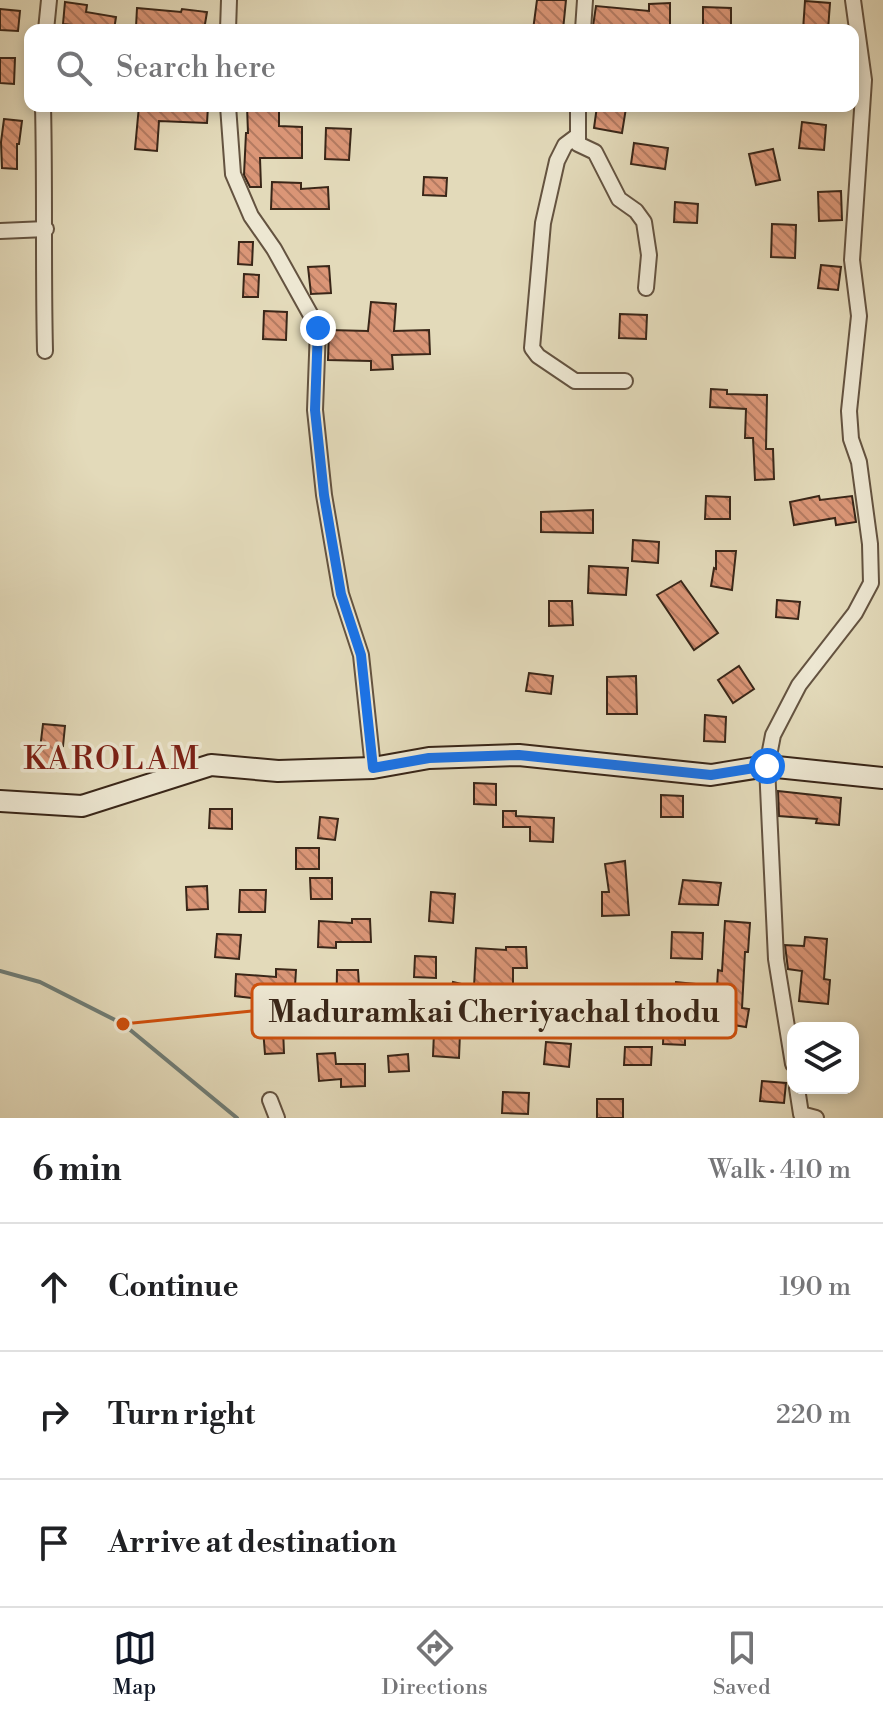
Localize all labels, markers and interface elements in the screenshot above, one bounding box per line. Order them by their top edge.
search box [24,24,859,112]
icon: search [52,46,96,90]
text: Search here [116,49,276,87]
route end [300,310,336,346]
district label: KAROLAM [23,739,201,779]
route start [749,748,785,784]
callout: Maduramkai Cheriyachal thodu [252,984,736,1038]
text: Maduramkai Cheriyachal thodu [268,994,720,1032]
map controls [787,1022,859,1094]
button: layers [787,1022,859,1094]
text: 6 min [32,1149,122,1191]
text: Walk · 410 m [708,1154,851,1186]
icon: ahead [32,1265,76,1309]
text: Continue [108,1268,239,1306]
text: 190 m [780,1271,851,1303]
icon: right [32,1393,76,1437]
text: Turn right [108,1396,255,1434]
text: 220 m [776,1399,851,1431]
icon: arrive [32,1521,76,1565]
text: Arrive at destination [108,1524,397,1562]
tab: Map [113,1626,157,1701]
tab: Directions [382,1626,488,1701]
tab: Saved [713,1626,770,1701]

